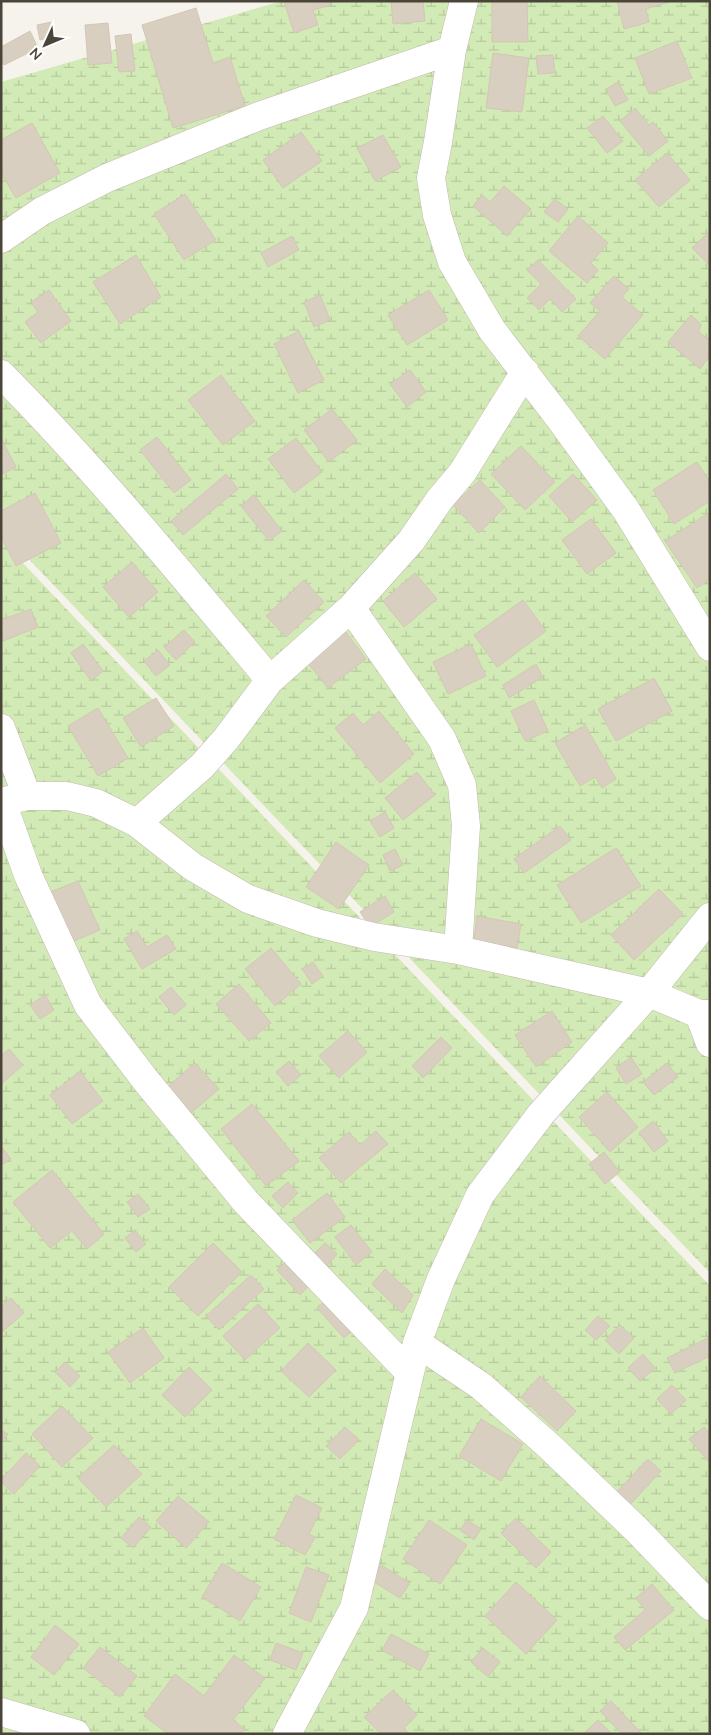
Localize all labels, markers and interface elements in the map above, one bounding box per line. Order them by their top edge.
north arrow [20,20,70,70]
text: N [26,43,46,64]

